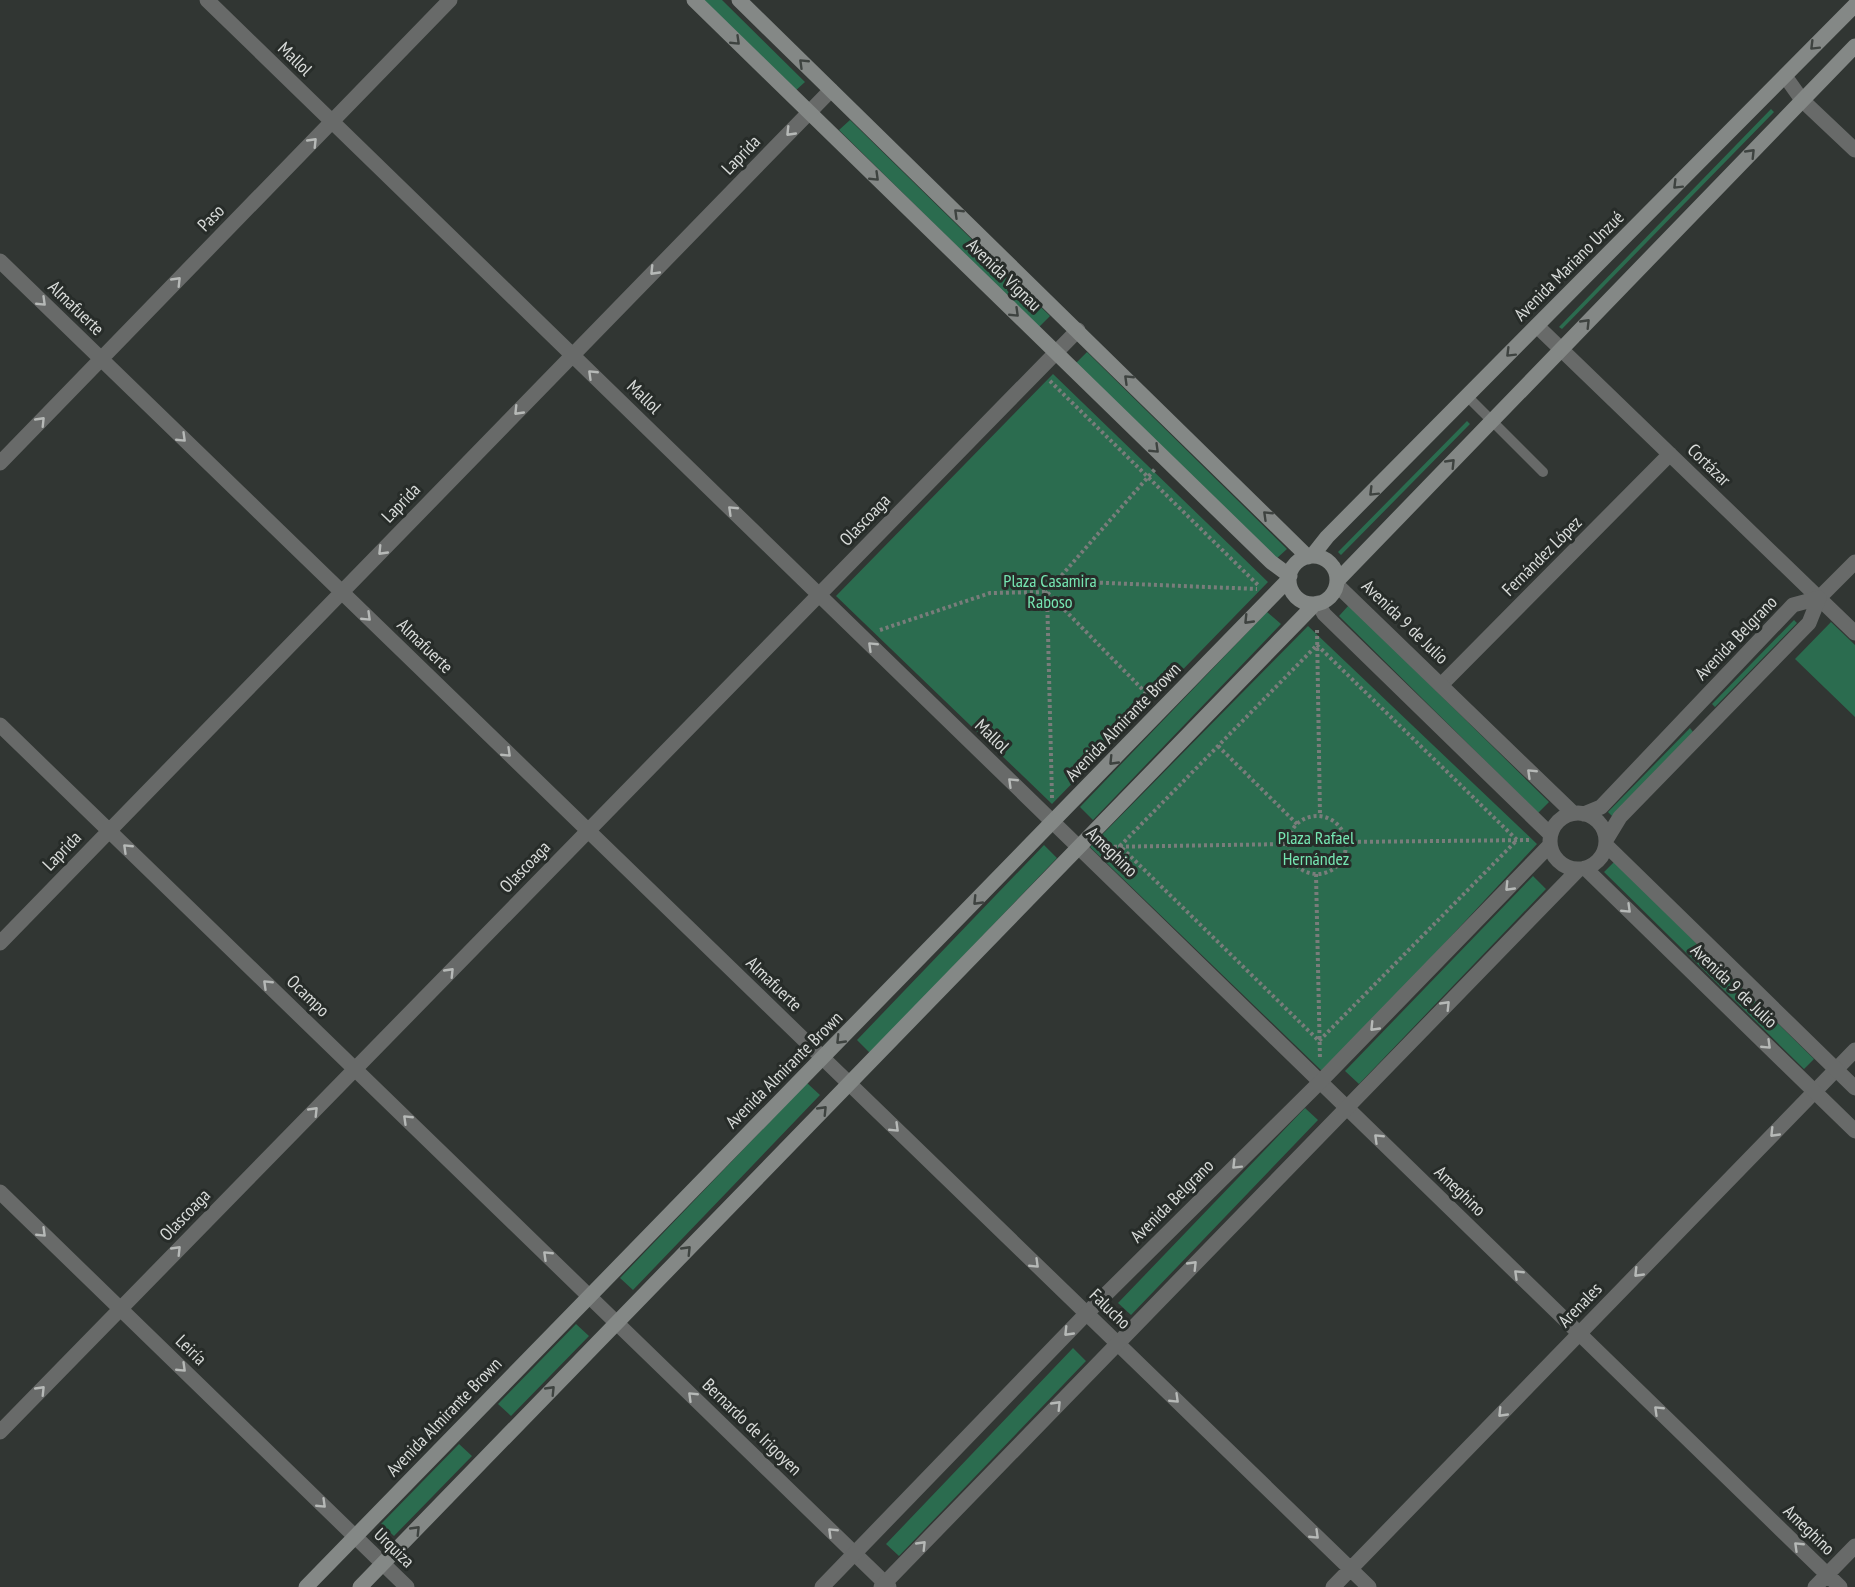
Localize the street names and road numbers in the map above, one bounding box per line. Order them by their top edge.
street label: Mallol [273,37,318,81]
street label: Laprida [716,130,765,179]
street label: Paso [192,199,229,236]
street label: Avenida Mariano Unzué [1509,206,1628,325]
street label: Avenida Vignau [962,233,1047,316]
street label: Almafuerte [44,275,109,340]
street label: Mallol [622,375,667,419]
street label: Cortázar [1683,438,1736,491]
street label: Laprida [376,478,425,527]
street label: Olascoaga [834,489,895,550]
street label: Fernández López [1497,511,1586,600]
street label: Avenida 9 de Julio [1357,574,1454,669]
street label: Avenida Belgrano [1690,590,1782,685]
street label: Almafuerte [393,613,458,678]
street label: Avenida Almirante Brown [1060,657,1185,786]
street label: Mallol [970,714,1015,758]
street label: Ameghino [1082,822,1143,882]
street label: Laprida [37,826,86,875]
street label: Olascoaga [494,836,555,897]
street label: Avenida 9 de Julio [1686,938,1783,1033]
street label: Almafuerte [742,951,807,1016]
street label: Ocampo [282,970,335,1022]
street label: Avenida Almirante Brown [720,1006,847,1133]
street label: Avenida Belgrano [1125,1154,1218,1247]
street label: Ameghino [1430,1161,1491,1221]
street label: Olascoaga [154,1184,215,1245]
street label: Arenales [1553,1277,1607,1332]
street label: Falucho [1085,1283,1136,1334]
street label: Leiría [171,1330,212,1370]
street label: Avenida Almirante Brown [381,1352,506,1481]
street label: Bernardo de Irigoyen [698,1373,807,1480]
street label: Ameghino [1779,1500,1840,1560]
street label: Urquiza [369,1523,419,1572]

